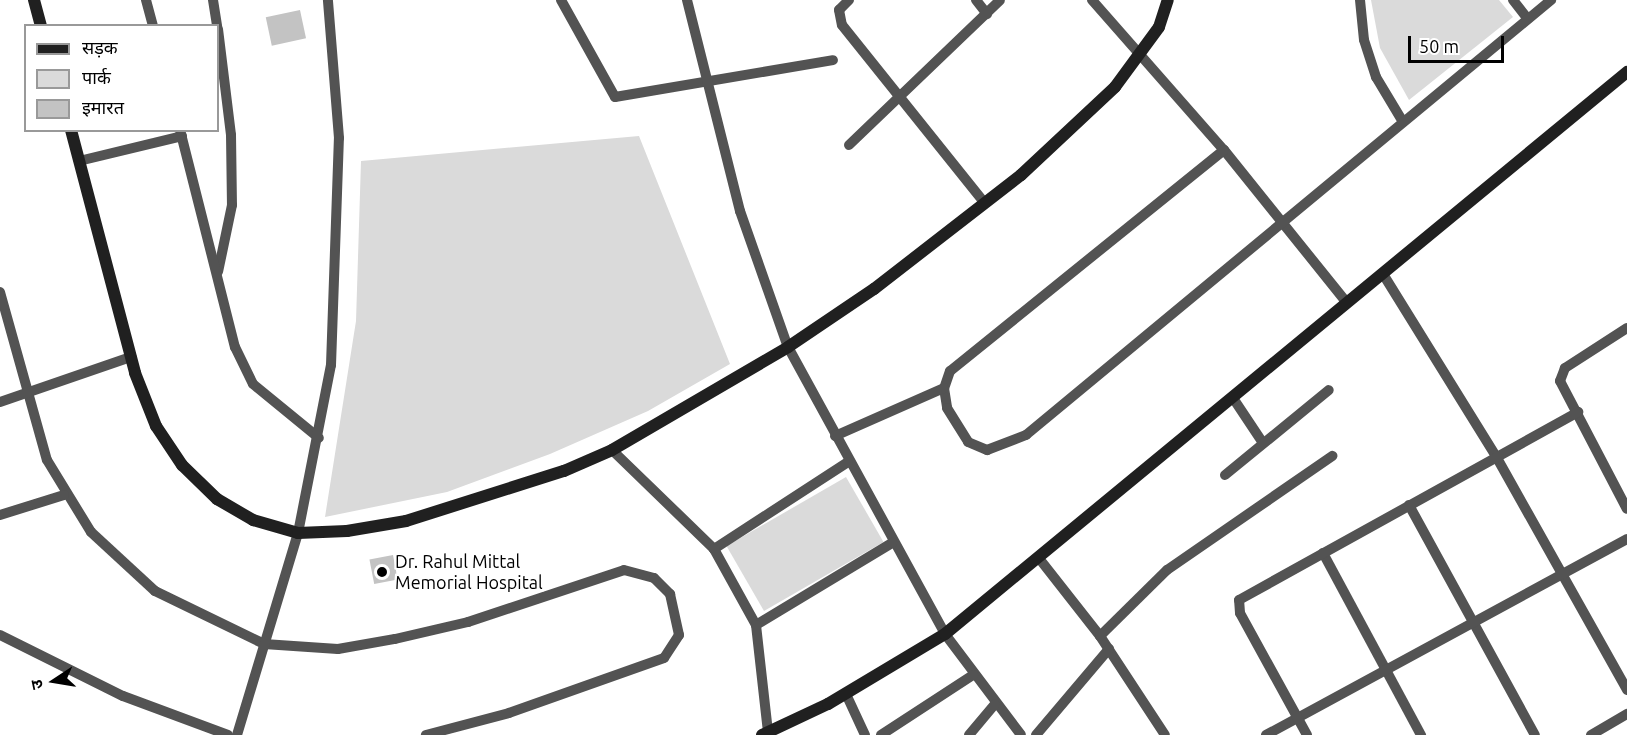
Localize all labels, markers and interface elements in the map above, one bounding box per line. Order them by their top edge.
legend [24,24,219,132]
scale bar [1411,24,1507,62]
text: 50 m [1419,36,1459,56]
text: सड़क [82,37,118,57]
text: पार्क [82,67,111,87]
text: इमारत [82,97,124,117]
place label: Dr. Rahul Mittal Memorial Hospital [395,551,543,594]
marker: Dr. Rahul Mittal Memorial Hospital [373,563,391,581]
north arrow [24,651,84,711]
text: उ [27,678,46,691]

